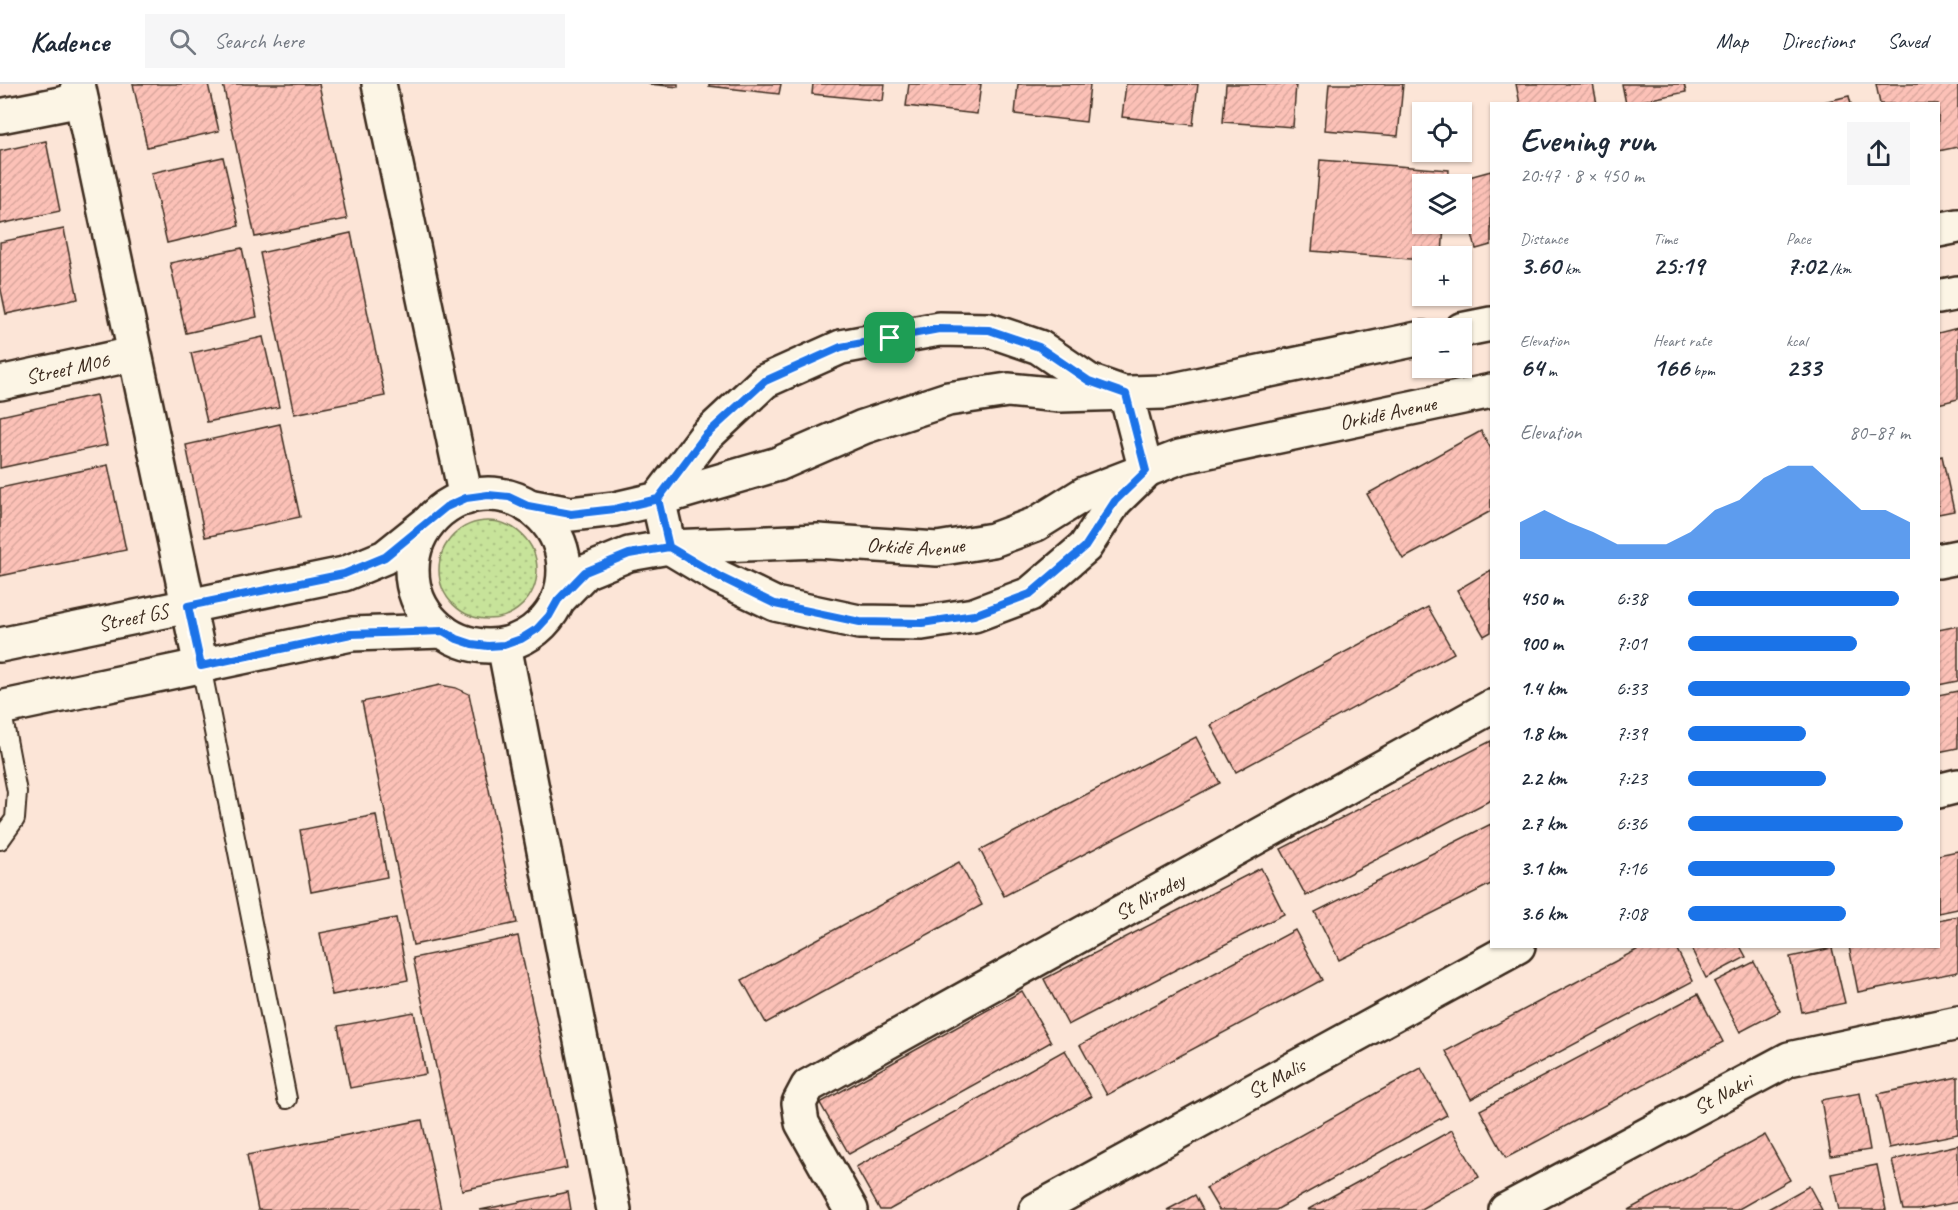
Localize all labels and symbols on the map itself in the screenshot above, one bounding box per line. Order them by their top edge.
pin [864,312,915,363]
street label: Street M06 [23,347,112,390]
street label: Orkidē Avenue [1337,390,1440,436]
street label: Orkidē Avenue [866,531,967,562]
street label: Street GS [96,597,173,637]
street label: St Nirodey [1110,866,1191,926]
street label: St Malis [1243,1051,1311,1105]
street label: St Nakri [1689,1066,1760,1120]

